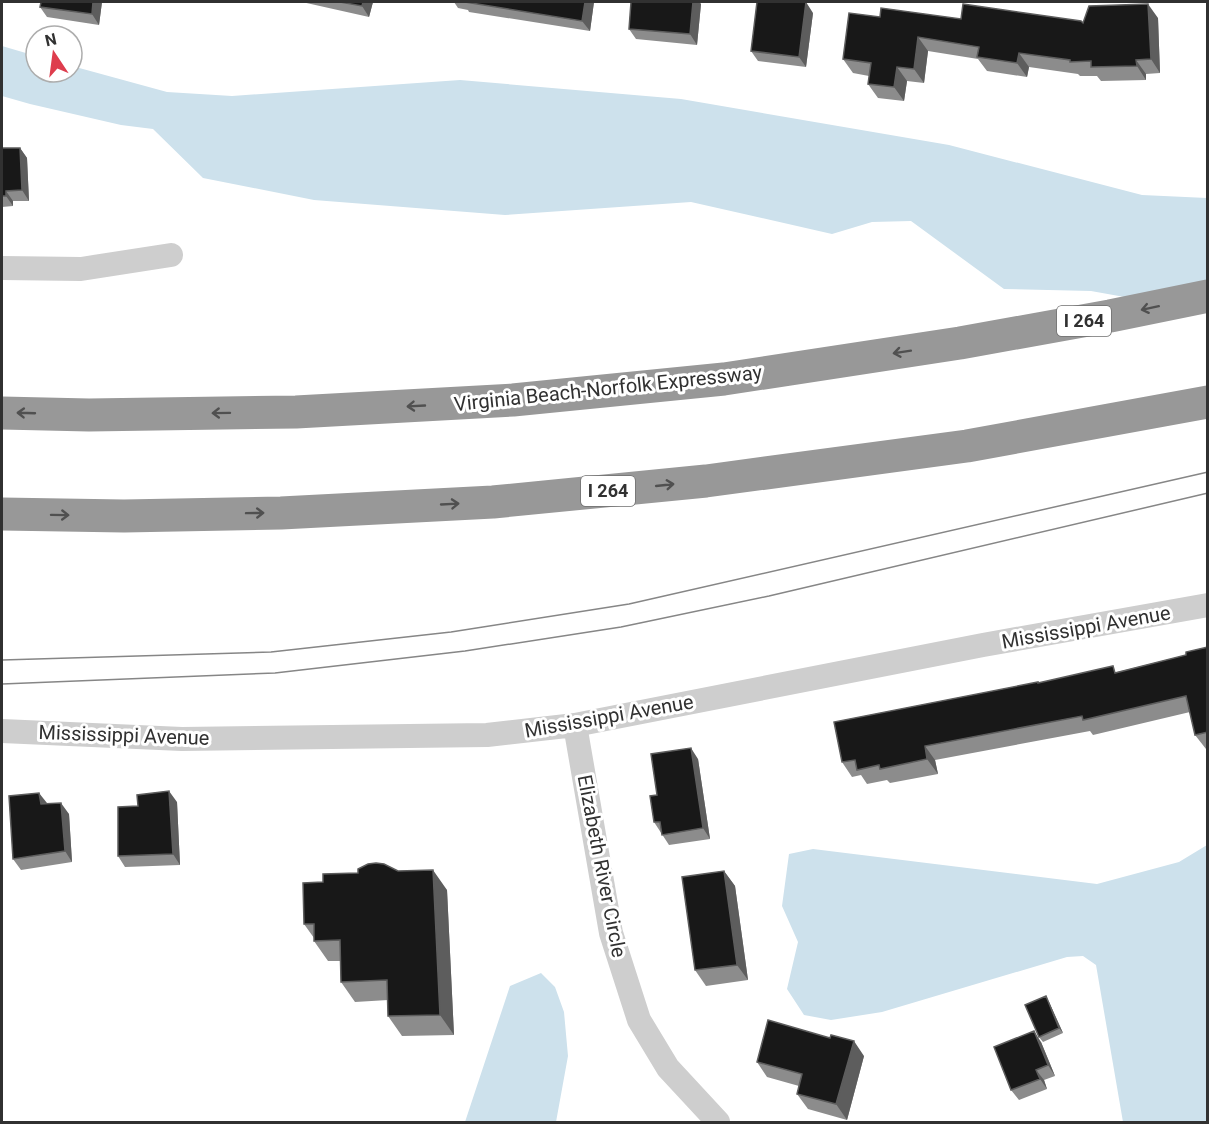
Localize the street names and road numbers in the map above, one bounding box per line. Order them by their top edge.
road number: I 264 [1057,306,1111,336]
street label: Virginia Beach-Norfolk Expressway [453,360,764,416]
road number: I 264 [581,476,635,506]
street label: Mississippi Avenue [1000,600,1172,654]
street label: Mississippi Avenue [523,689,695,743]
street label: Mississippi Avenue [38,720,210,750]
street label: Elizabeth River Circle [572,773,632,959]

